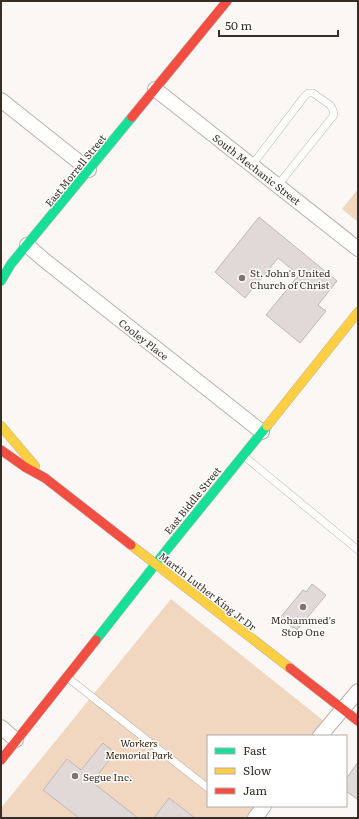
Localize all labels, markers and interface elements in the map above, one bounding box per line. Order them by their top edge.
scale bar [219,12,338,38]
text: 50 m [225,16,252,34]
street label: South Mechanic Street [210,130,304,208]
street label: East Morrell Street [41,131,109,209]
place label: St. John's United Church of Christ [250,265,330,292]
marker: St. John's United Church of Christ [237,273,247,283]
street label: Cooley Place [116,315,172,363]
street label: East Biddle Street [160,463,224,537]
street label: Martin Luther King Jr Dr [156,548,260,634]
marker: Mohammed's Stop One [298,602,308,612]
place label: Mohammed's Stop One [271,612,336,639]
park label: Workers Memorial Park [105,735,173,762]
legend [207,735,347,807]
text: Fast [243,741,267,759]
text: Slow [243,761,272,779]
place label: Segue Inc. [83,769,132,784]
marker: Segue Inc. [70,771,80,781]
text: Jam [243,781,268,799]

